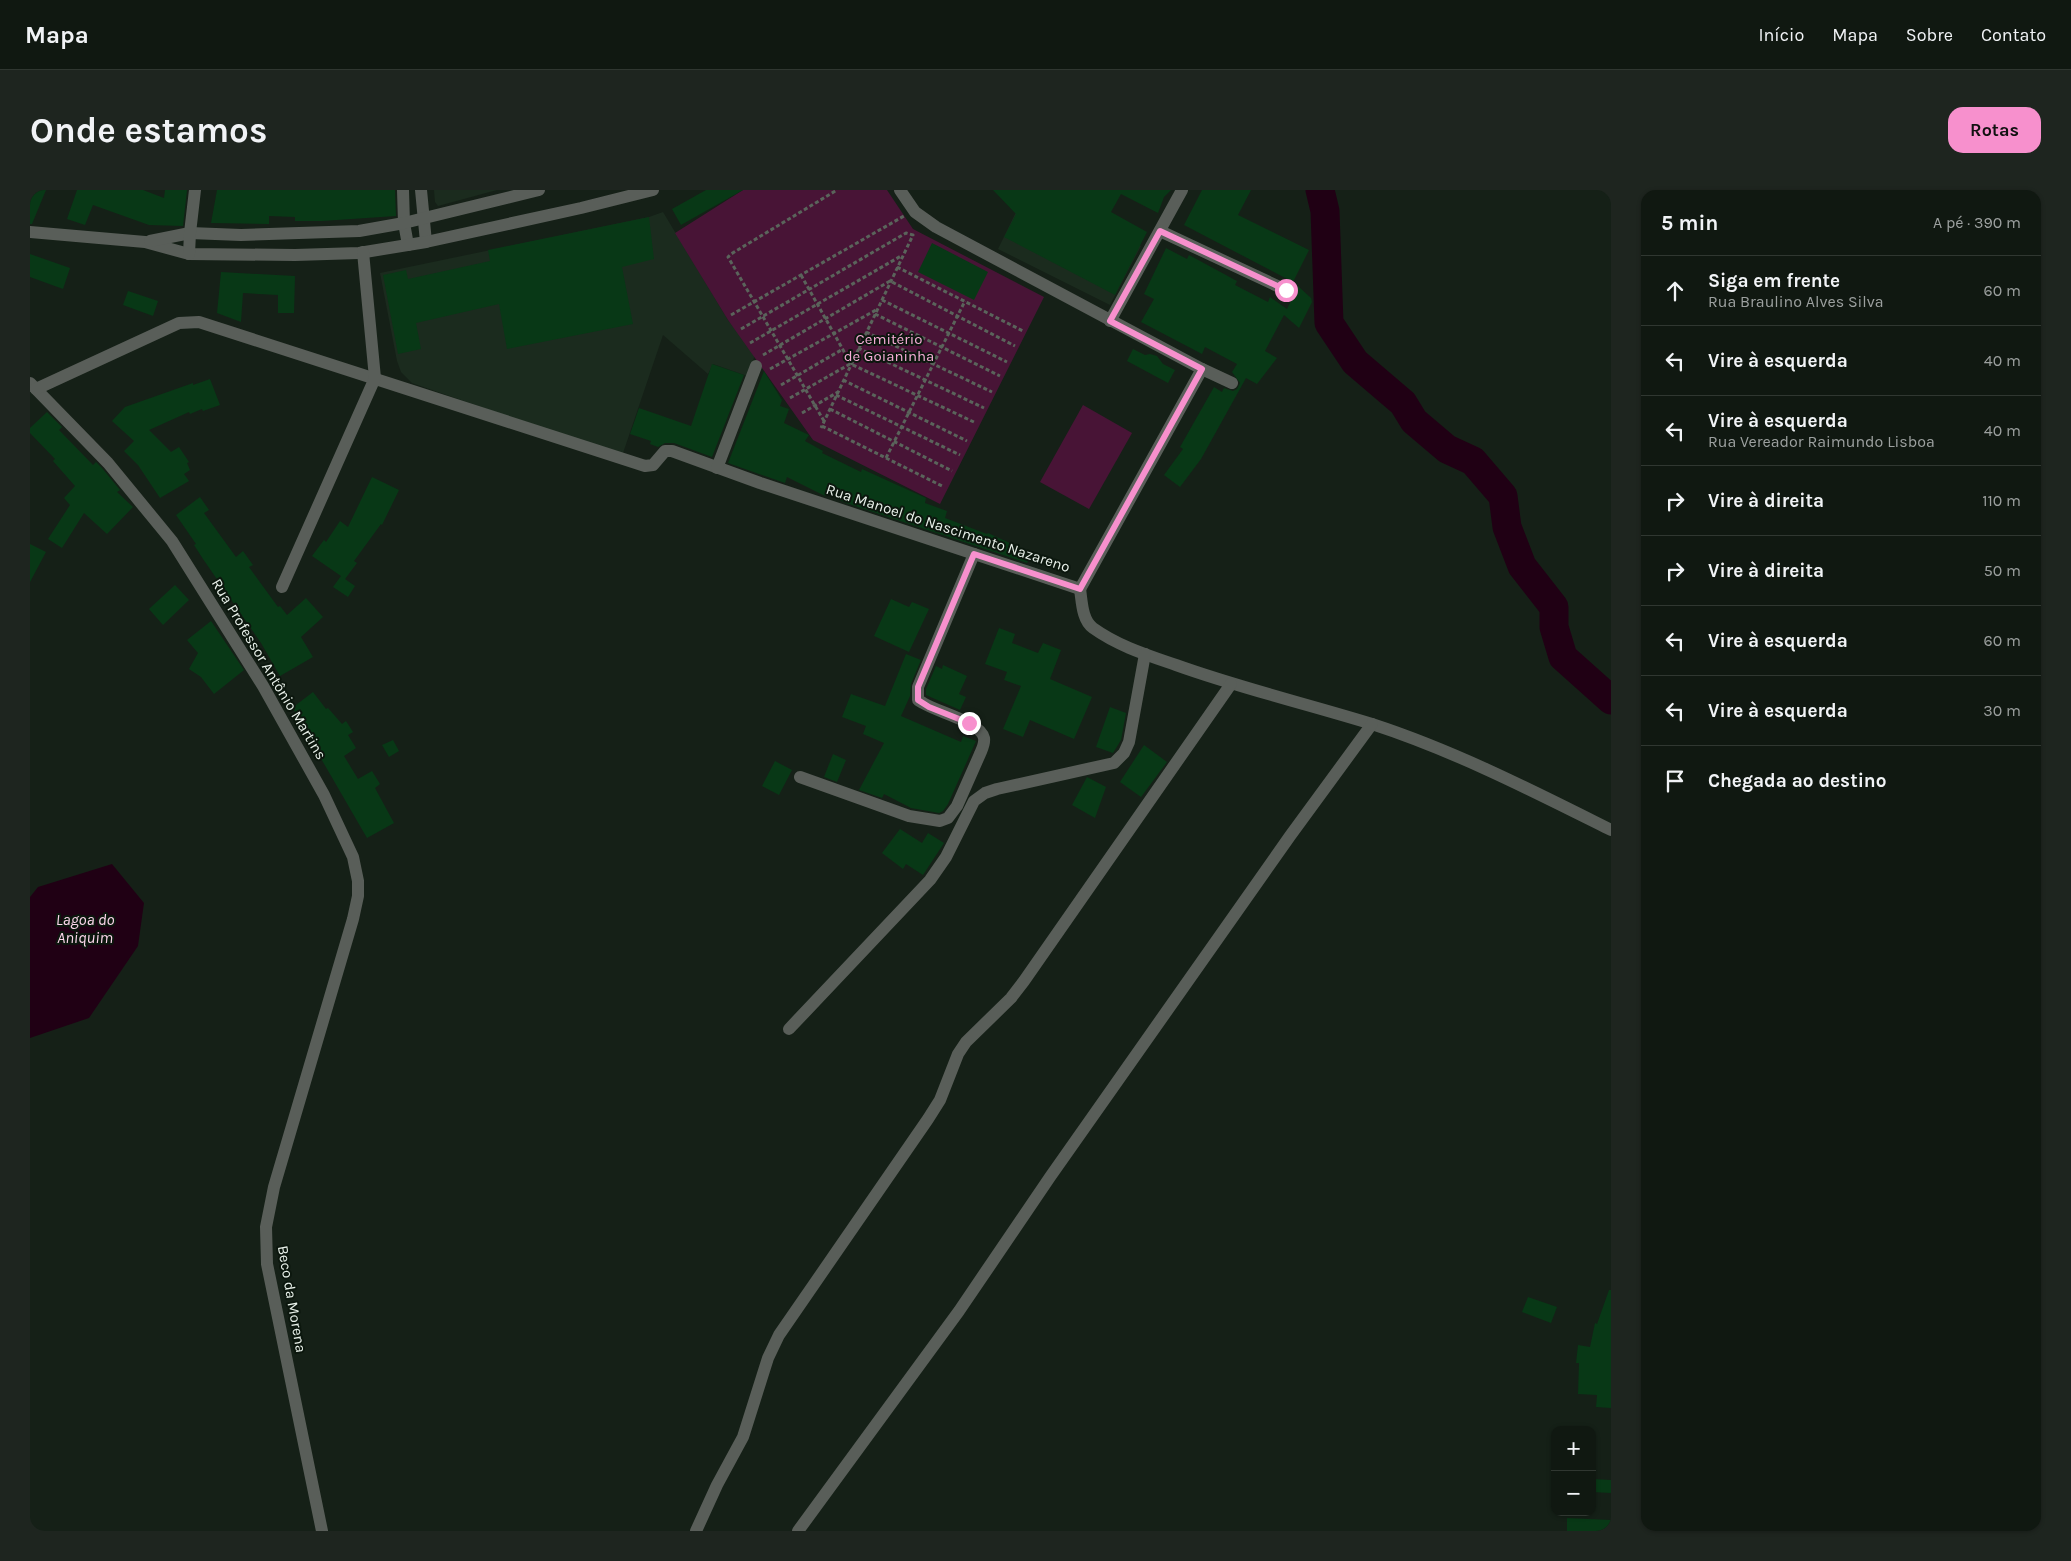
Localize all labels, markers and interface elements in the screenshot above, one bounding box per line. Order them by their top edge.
text: Mapa [25,21,89,49]
text: Início [1758,24,1804,46]
text: Mapa [1832,24,1878,46]
text: Sobre [1906,24,1953,46]
text: Contato [1981,24,2046,46]
button: Rotas [1948,107,2041,153]
text: Onde estamos [30,110,267,151]
text: 5 min [1661,211,1718,235]
text: A pé · 390 m [1933,213,2021,232]
text: Siga em frente [1708,270,1840,292]
icon: ahead [1661,277,1689,305]
route start [1275,279,1298,302]
text: 60 m [1984,281,2021,300]
text: Rua Braulino Alves Silva [1708,292,1884,311]
park label: Cemitério de Goianinha [844,330,934,365]
icon: left [1661,347,1689,375]
text: Vire à esquerda [1708,350,1848,372]
text: 40 m [1984,351,2021,370]
text: Vire à esquerda [1708,410,1848,432]
icon: left [1661,417,1689,445]
text: 40 m [1984,421,2021,440]
text: Rua Vereador Raimundo Lisboa [1708,432,1935,451]
street label: Rua Manoel do Nascimento Nazareno [824,480,1072,576]
icon: right [1661,487,1689,515]
text: Vire à direita [1708,490,1824,512]
text: 110 m [1982,491,2021,510]
icon: right [1661,557,1689,585]
text: Vire à direita [1708,560,1824,582]
text: 50 m [1984,561,2021,580]
street label: Rua Professor Antônio Martins [208,575,330,763]
icon: left [1661,627,1689,655]
text: Vire à esquerda [1708,630,1848,652]
text: 60 m [1984,631,2021,650]
icon: left [1661,697,1689,725]
text: Vire à esquerda [1708,700,1848,722]
text: 30 m [1983,701,2021,720]
route end [958,712,981,735]
icon: arrive [1661,767,1689,795]
text: Chegada ao destino [1708,770,1886,792]
water label: Lagoa do Aniquim [56,910,114,947]
street label: Beco da Morena [274,1244,310,1354]
map controls [1551,1426,1596,1516]
button: + [1551,1426,1596,1471]
button: − [1551,1471,1596,1516]

